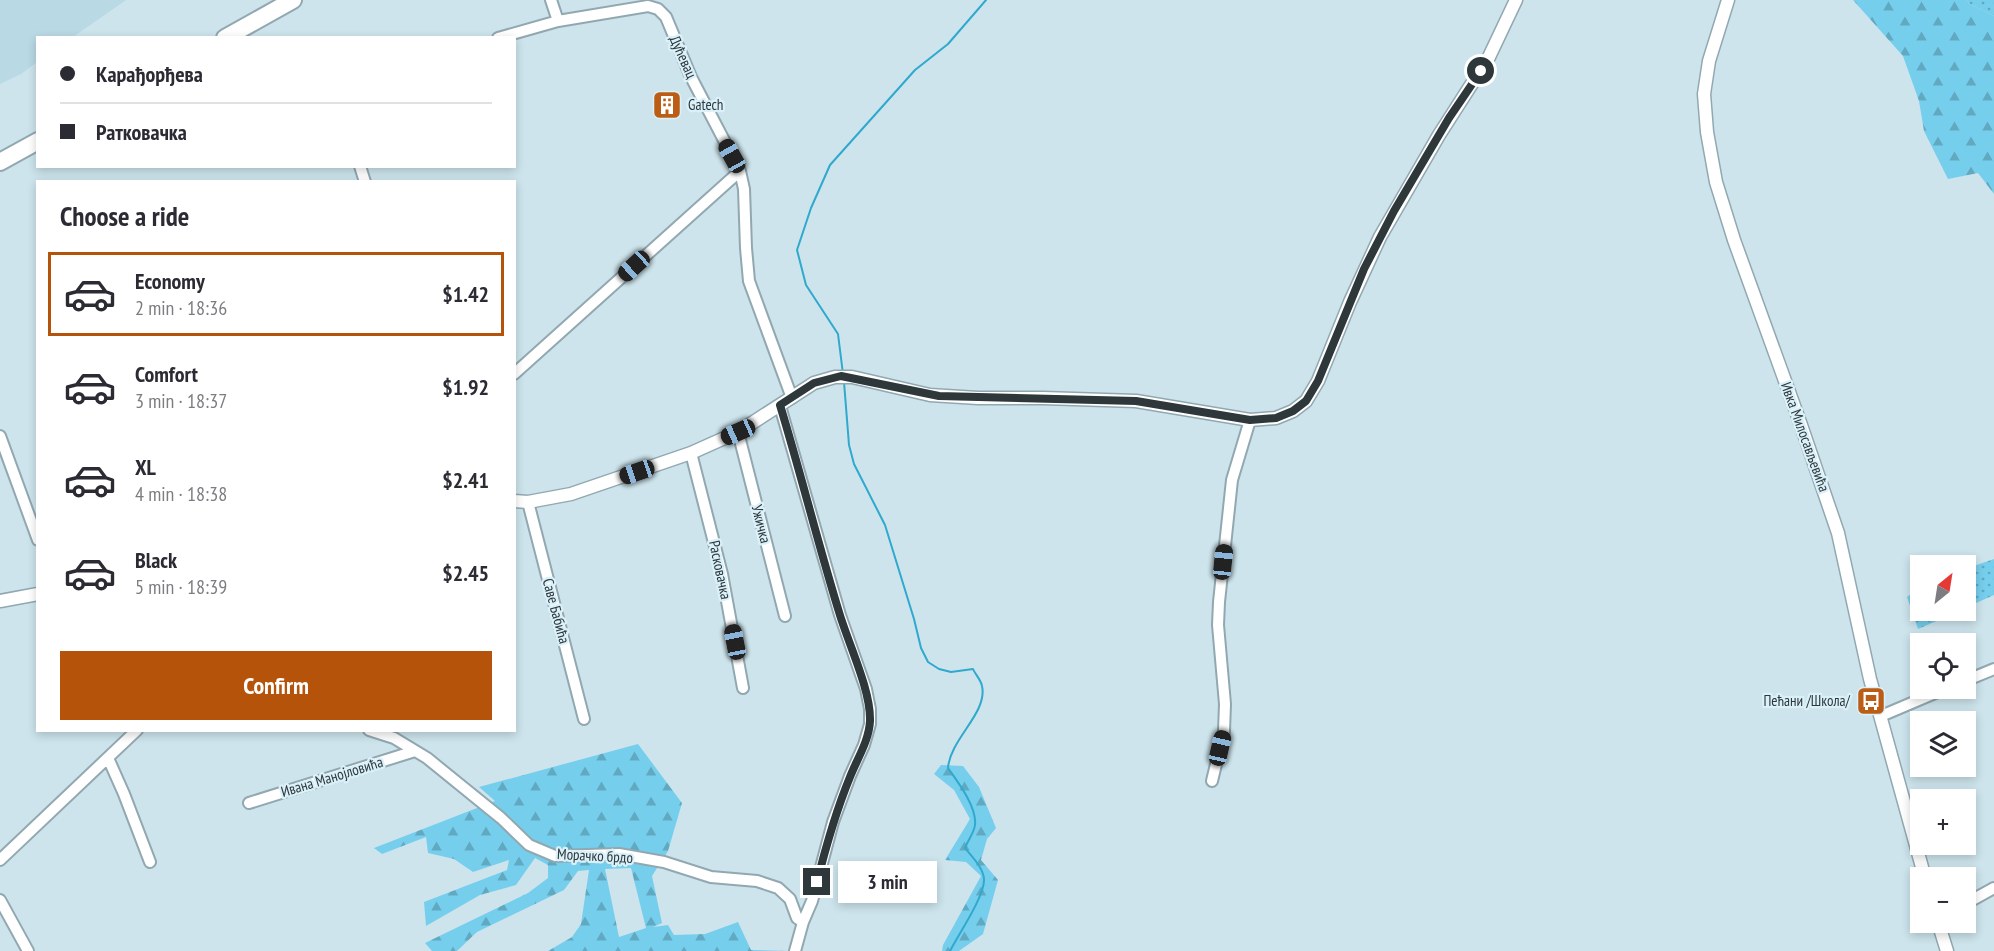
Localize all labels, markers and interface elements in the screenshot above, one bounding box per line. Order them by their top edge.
street label: Дућевац [666,32,701,82]
route start [1467,57,1494,84]
text: Карађорђева [96,60,203,88]
building icon: Gatech [651,89,683,121]
place label: Gatech [688,95,723,114]
text: Ратковачка [96,118,187,146]
car [715,136,749,176]
text: Choose a ride [60,199,189,233]
car [615,247,653,285]
icon: car [63,267,117,321]
text: Economy [135,267,205,295]
text: $1.42 [442,280,489,308]
text: 2 min · 18:36 [135,295,227,321]
icon: car [63,360,117,414]
text: Comfort [135,360,198,388]
text: $1.92 [442,373,489,401]
street label: Ивка Милосављевића [1777,379,1834,494]
text: 3 min · 18:37 [135,388,227,414]
car [718,416,758,448]
icon: car [63,453,117,507]
text: XL [135,453,156,481]
car [617,458,657,486]
text: $2.41 [442,466,489,494]
text: 4 min · 18:38 [135,481,227,507]
street label: Ужичка [748,503,775,545]
street label: Расковачка [705,539,736,601]
car [1212,543,1234,581]
icon: car [63,546,117,600]
text: Black [135,546,177,574]
north arrow [1910,555,1976,621]
map controls [1910,555,1976,933]
text: $2.45 [442,559,489,587]
text: 5 min · 18:39 [135,574,227,600]
street label: Саве Бабића [539,576,574,646]
car [723,623,747,661]
button: locate [1910,633,1976,699]
button: Confirm [60,651,492,720]
bus stop icon: Пећани /Школа/ [1855,685,1887,717]
place label: Пећани /Школа/ [1763,691,1851,710]
button: layers [1910,711,1976,777]
car [1207,728,1233,768]
street label: Ивана Манојловића [279,752,385,801]
button: + [1910,789,1976,855]
street label: Морачко брдо [557,844,633,867]
callout: 3 min [838,861,937,903]
button: − [1910,867,1976,933]
route end [803,868,830,895]
text: 3 min [867,869,908,895]

